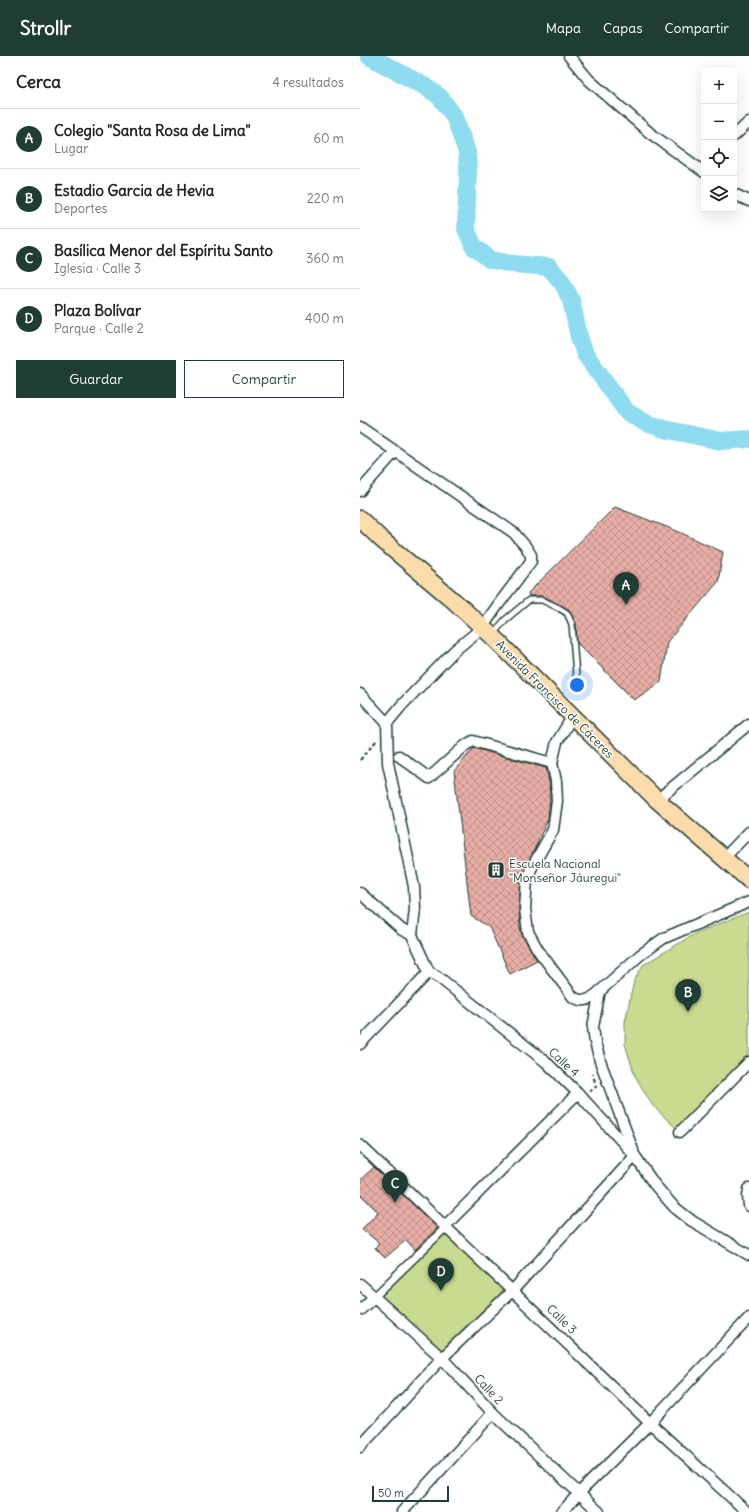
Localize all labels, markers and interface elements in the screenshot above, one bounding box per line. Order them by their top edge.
text: Strollr [20,16,71,40]
text: Mapa [546,19,581,37]
text: Capas [603,19,643,37]
text: Compartir [665,19,729,37]
map controls [701,68,737,212]
button: + [701,68,737,104]
text: Cerca [16,71,61,93]
text: 4 resultados [272,74,344,91]
button: − [701,104,737,140]
text: Colegio "Santa Rosa de Lima" [54,121,251,140]
text: A [25,130,33,147]
text: 60 m [313,130,344,147]
text: Lugar [54,140,88,157]
button: locate [701,140,737,176]
button: layers [701,176,737,212]
text: Estadio Garcia de Hevia [54,181,214,200]
text: B [25,190,33,207]
text: 220 m [307,190,344,207]
text: Deportes [54,200,107,217]
text: Basílica Menor del Espíritu Santo [54,241,273,260]
text: C [25,250,33,267]
text: 360 m [306,250,344,267]
text: Iglesia · Calle 3 [54,260,141,277]
text: Plaza Bolívar [54,301,141,320]
text: D [24,310,34,327]
text: 400 m [305,310,344,327]
text: Parque · Calle 2 [54,320,144,337]
button: Guardar [16,360,176,398]
button: Compartir [184,360,344,398]
pin: A [613,572,639,605]
street label: Avenida Francisco de Cáceres [493,637,617,761]
your location [567,675,587,695]
place label: Escuela Nacional "Monseñor Jáuregui" [509,856,621,885]
building icon: Escuela Nacional "Monseñor Jáuregui" [486,860,506,880]
pin: B [675,979,701,1012]
street label: Calle 4 [546,1044,582,1080]
pin: C [382,1170,408,1203]
pin: D [428,1258,454,1291]
street label: Calle 3 [544,1301,580,1337]
street label: Calle 2 [471,1371,507,1408]
scale bar [372,1484,449,1503]
text: 50 m [378,1486,404,1500]

